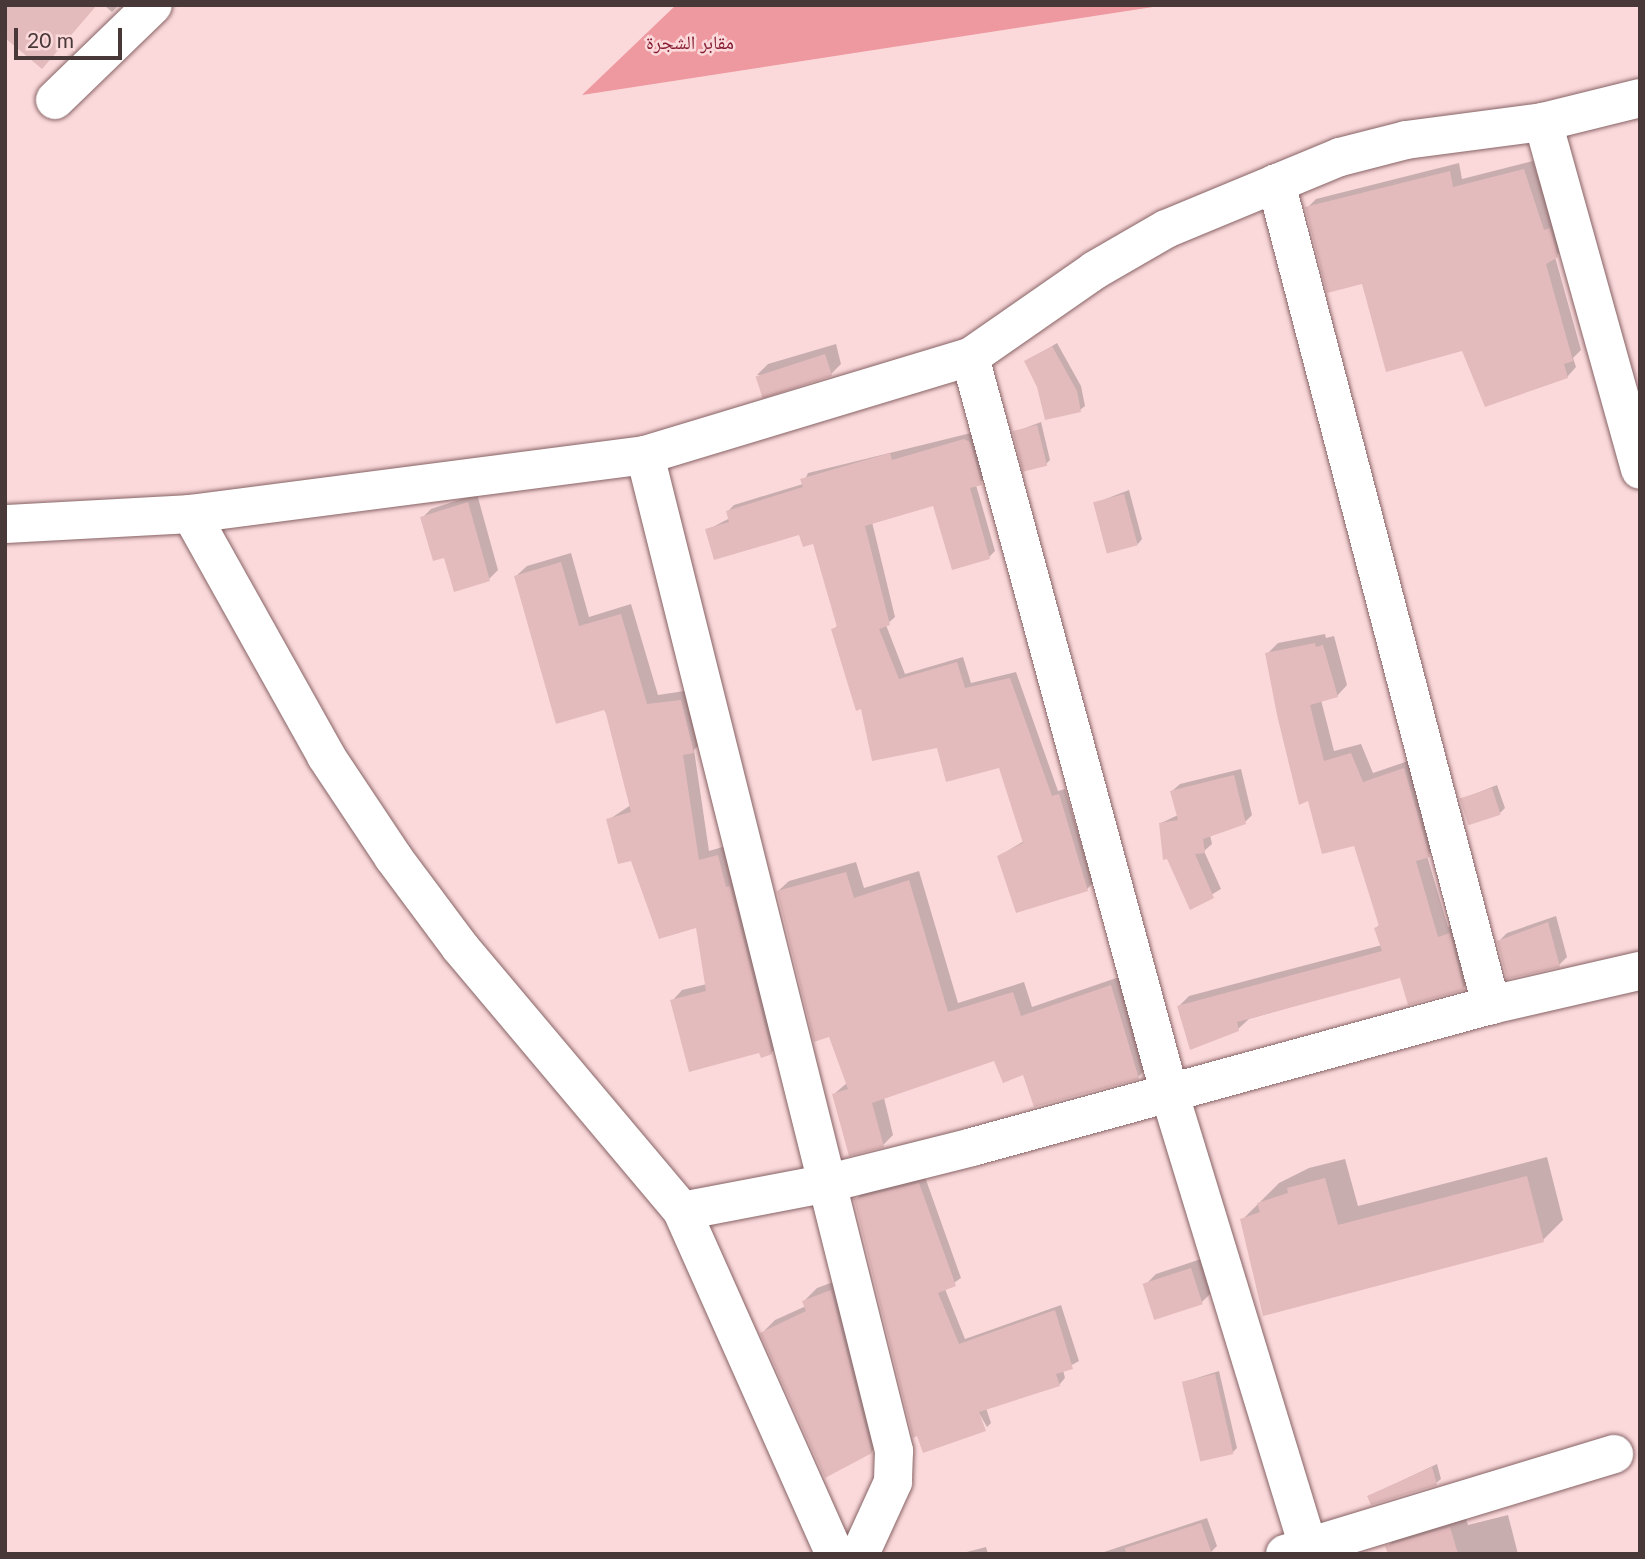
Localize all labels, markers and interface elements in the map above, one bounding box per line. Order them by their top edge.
scale bar [18,14,126,58]
text: 20 m [27,27,74,52]
park label: مقابر الشجرة [646,31,734,53]

